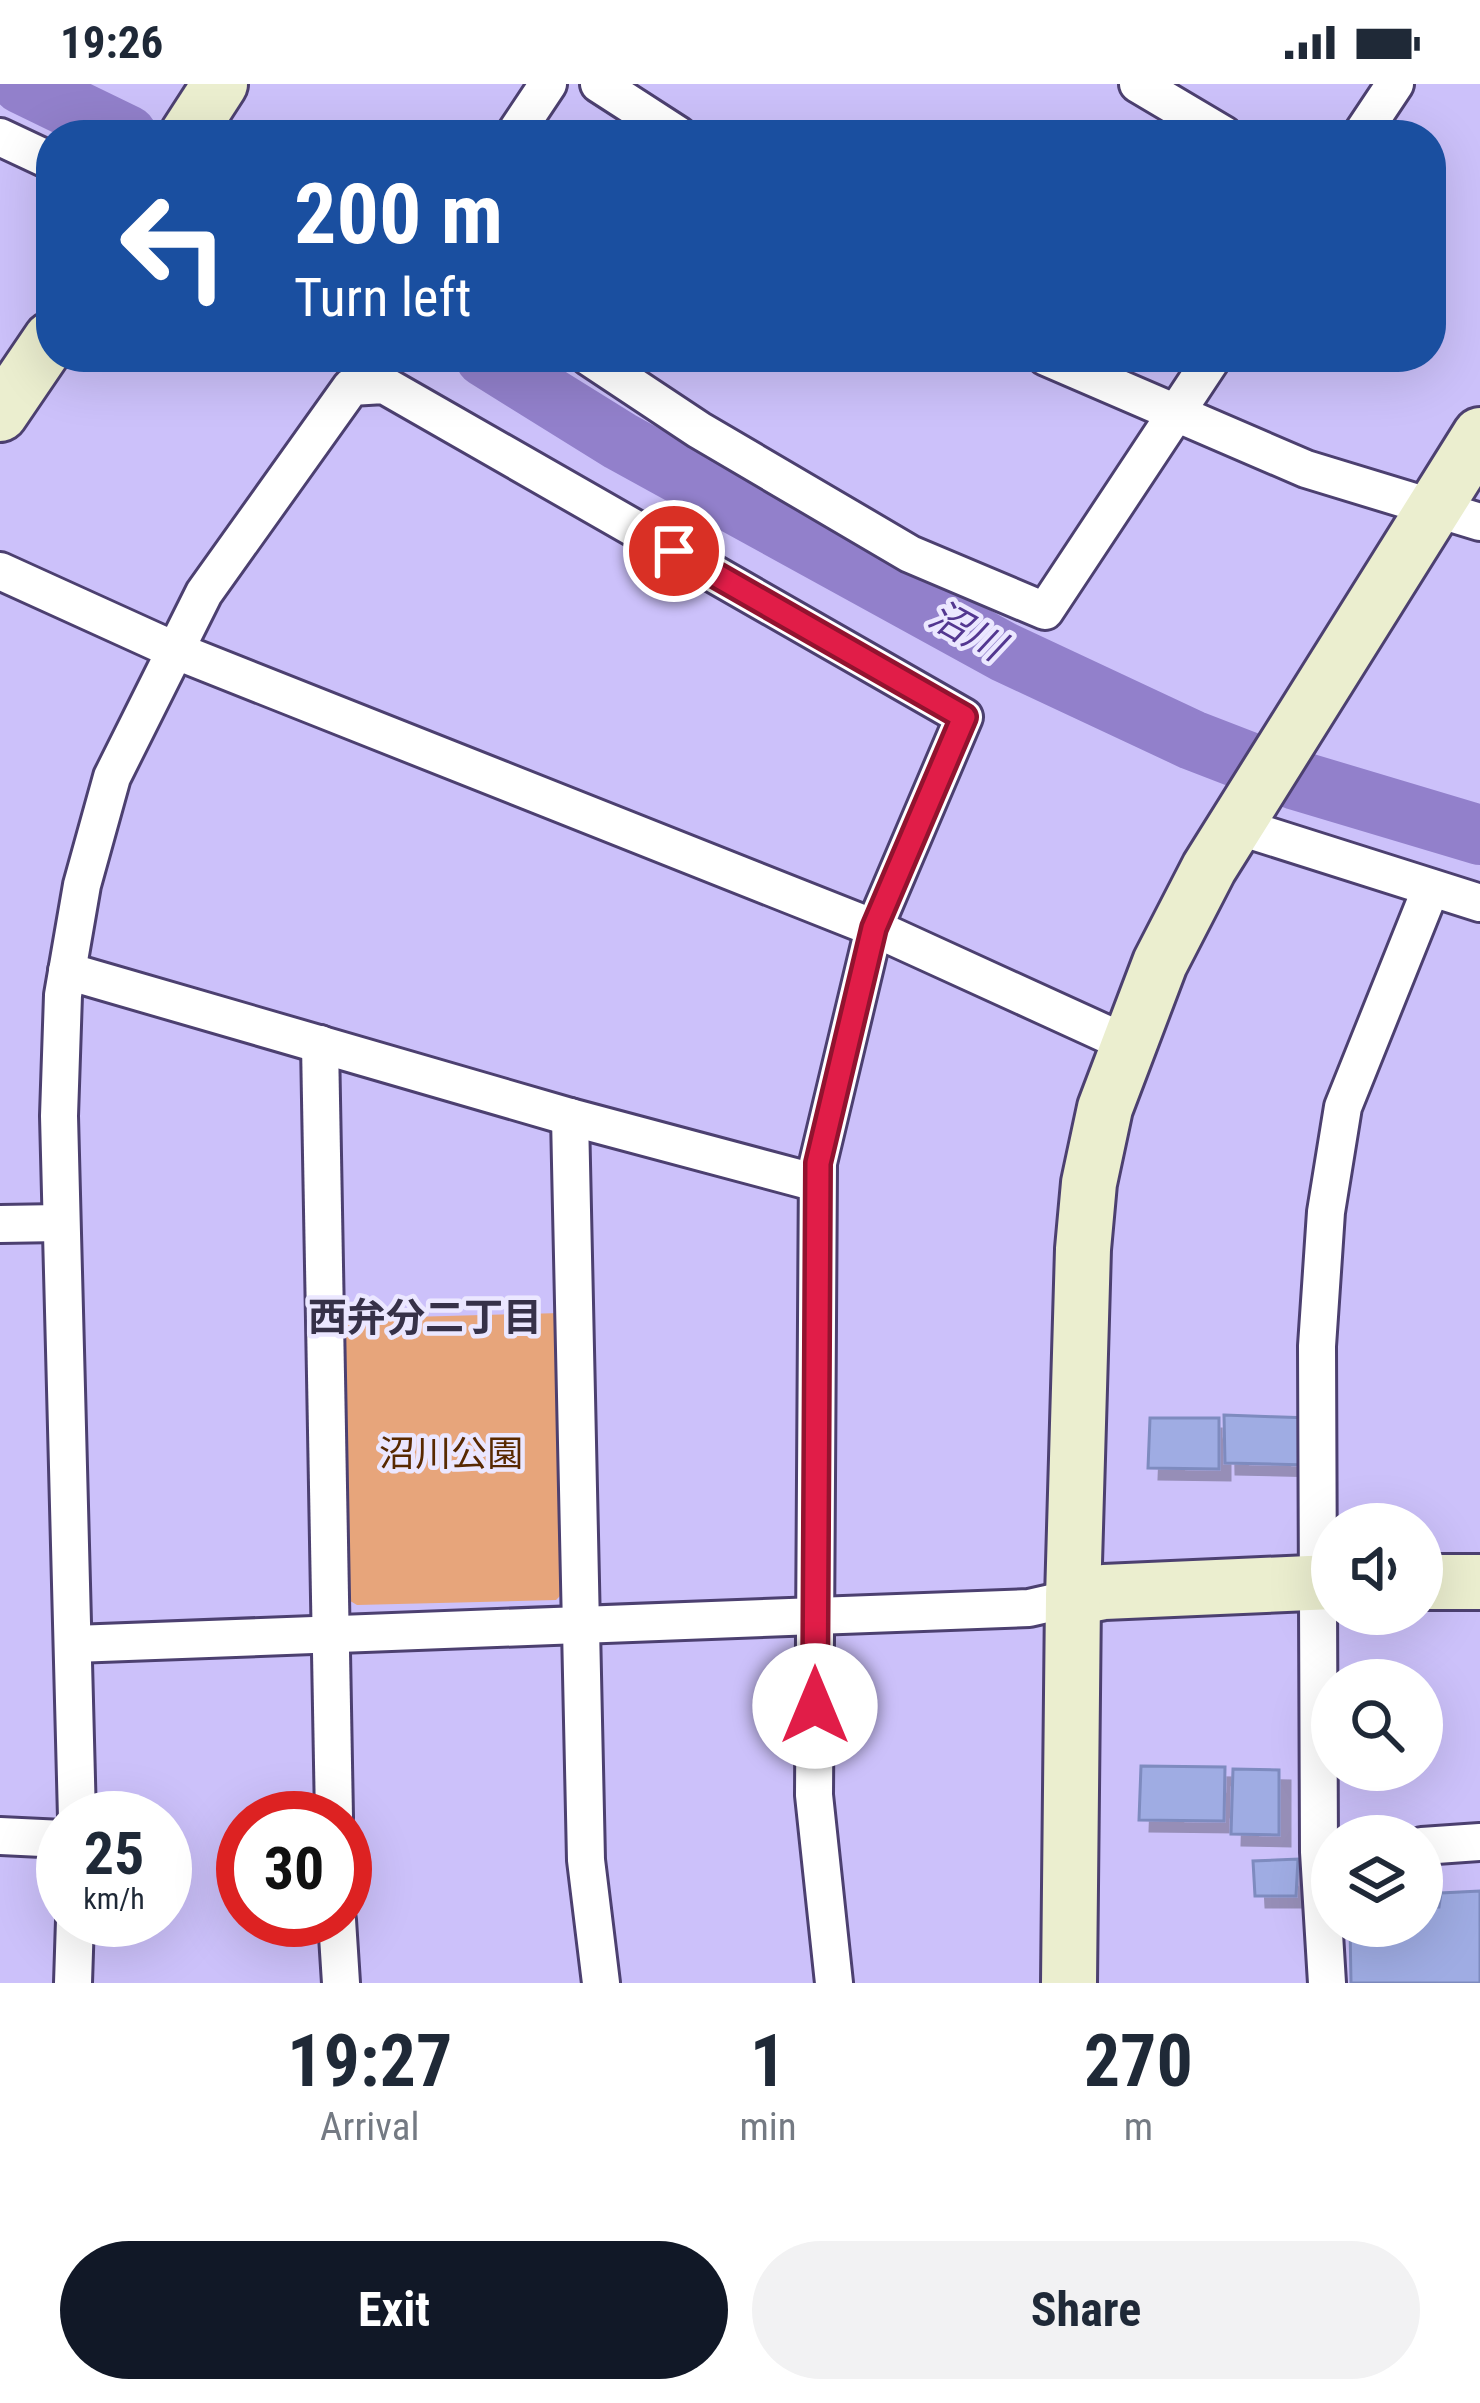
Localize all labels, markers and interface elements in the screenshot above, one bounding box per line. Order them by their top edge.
text: 19:26 [60,16,163,69]
text: 200 m [294,165,503,264]
icon: left [96,168,252,324]
text: Turn left [294,266,471,329]
pin [623,500,725,602]
icon: arrive [641,518,707,584]
water label: 沼川 [921,592,1015,672]
district label: 西弁分二丁目 [308,1295,542,1341]
park label: 沼川公園 [379,1433,523,1475]
map controls [1311,1503,1443,1947]
button: sound [1311,1503,1443,1635]
position arrow [752,1643,878,1769]
button: search [1311,1659,1443,1791]
speed limit sign: 30 [216,1791,372,1947]
button: layers [1311,1815,1443,1947]
text: 25 [84,1818,144,1889]
text: km/h [83,1881,145,1916]
text: 19:27 [287,2019,452,2104]
text: 1 [750,2019,786,2104]
text: 270 [1084,2019,1193,2104]
text: Arrival [320,2104,419,2150]
text: min [739,2104,797,2150]
text: m [1124,2104,1153,2150]
button: Exit [60,2241,728,2379]
button: Share [752,2241,1420,2379]

